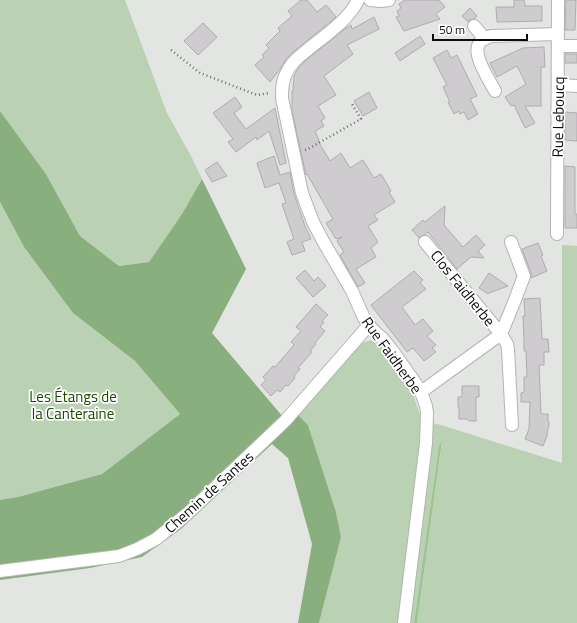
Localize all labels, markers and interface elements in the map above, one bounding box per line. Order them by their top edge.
scale bar [433,16,527,42]
text: 50 m [439,20,465,39]
street label: Rue Leboucq [546,76,570,158]
street label: Clos Faidherbe [425,245,501,331]
street label: Rue Faidherbe [356,312,428,398]
park label: Les Étangs de la Canteraine [29,385,117,425]
street label: Chemin de Santes [159,446,259,538]

